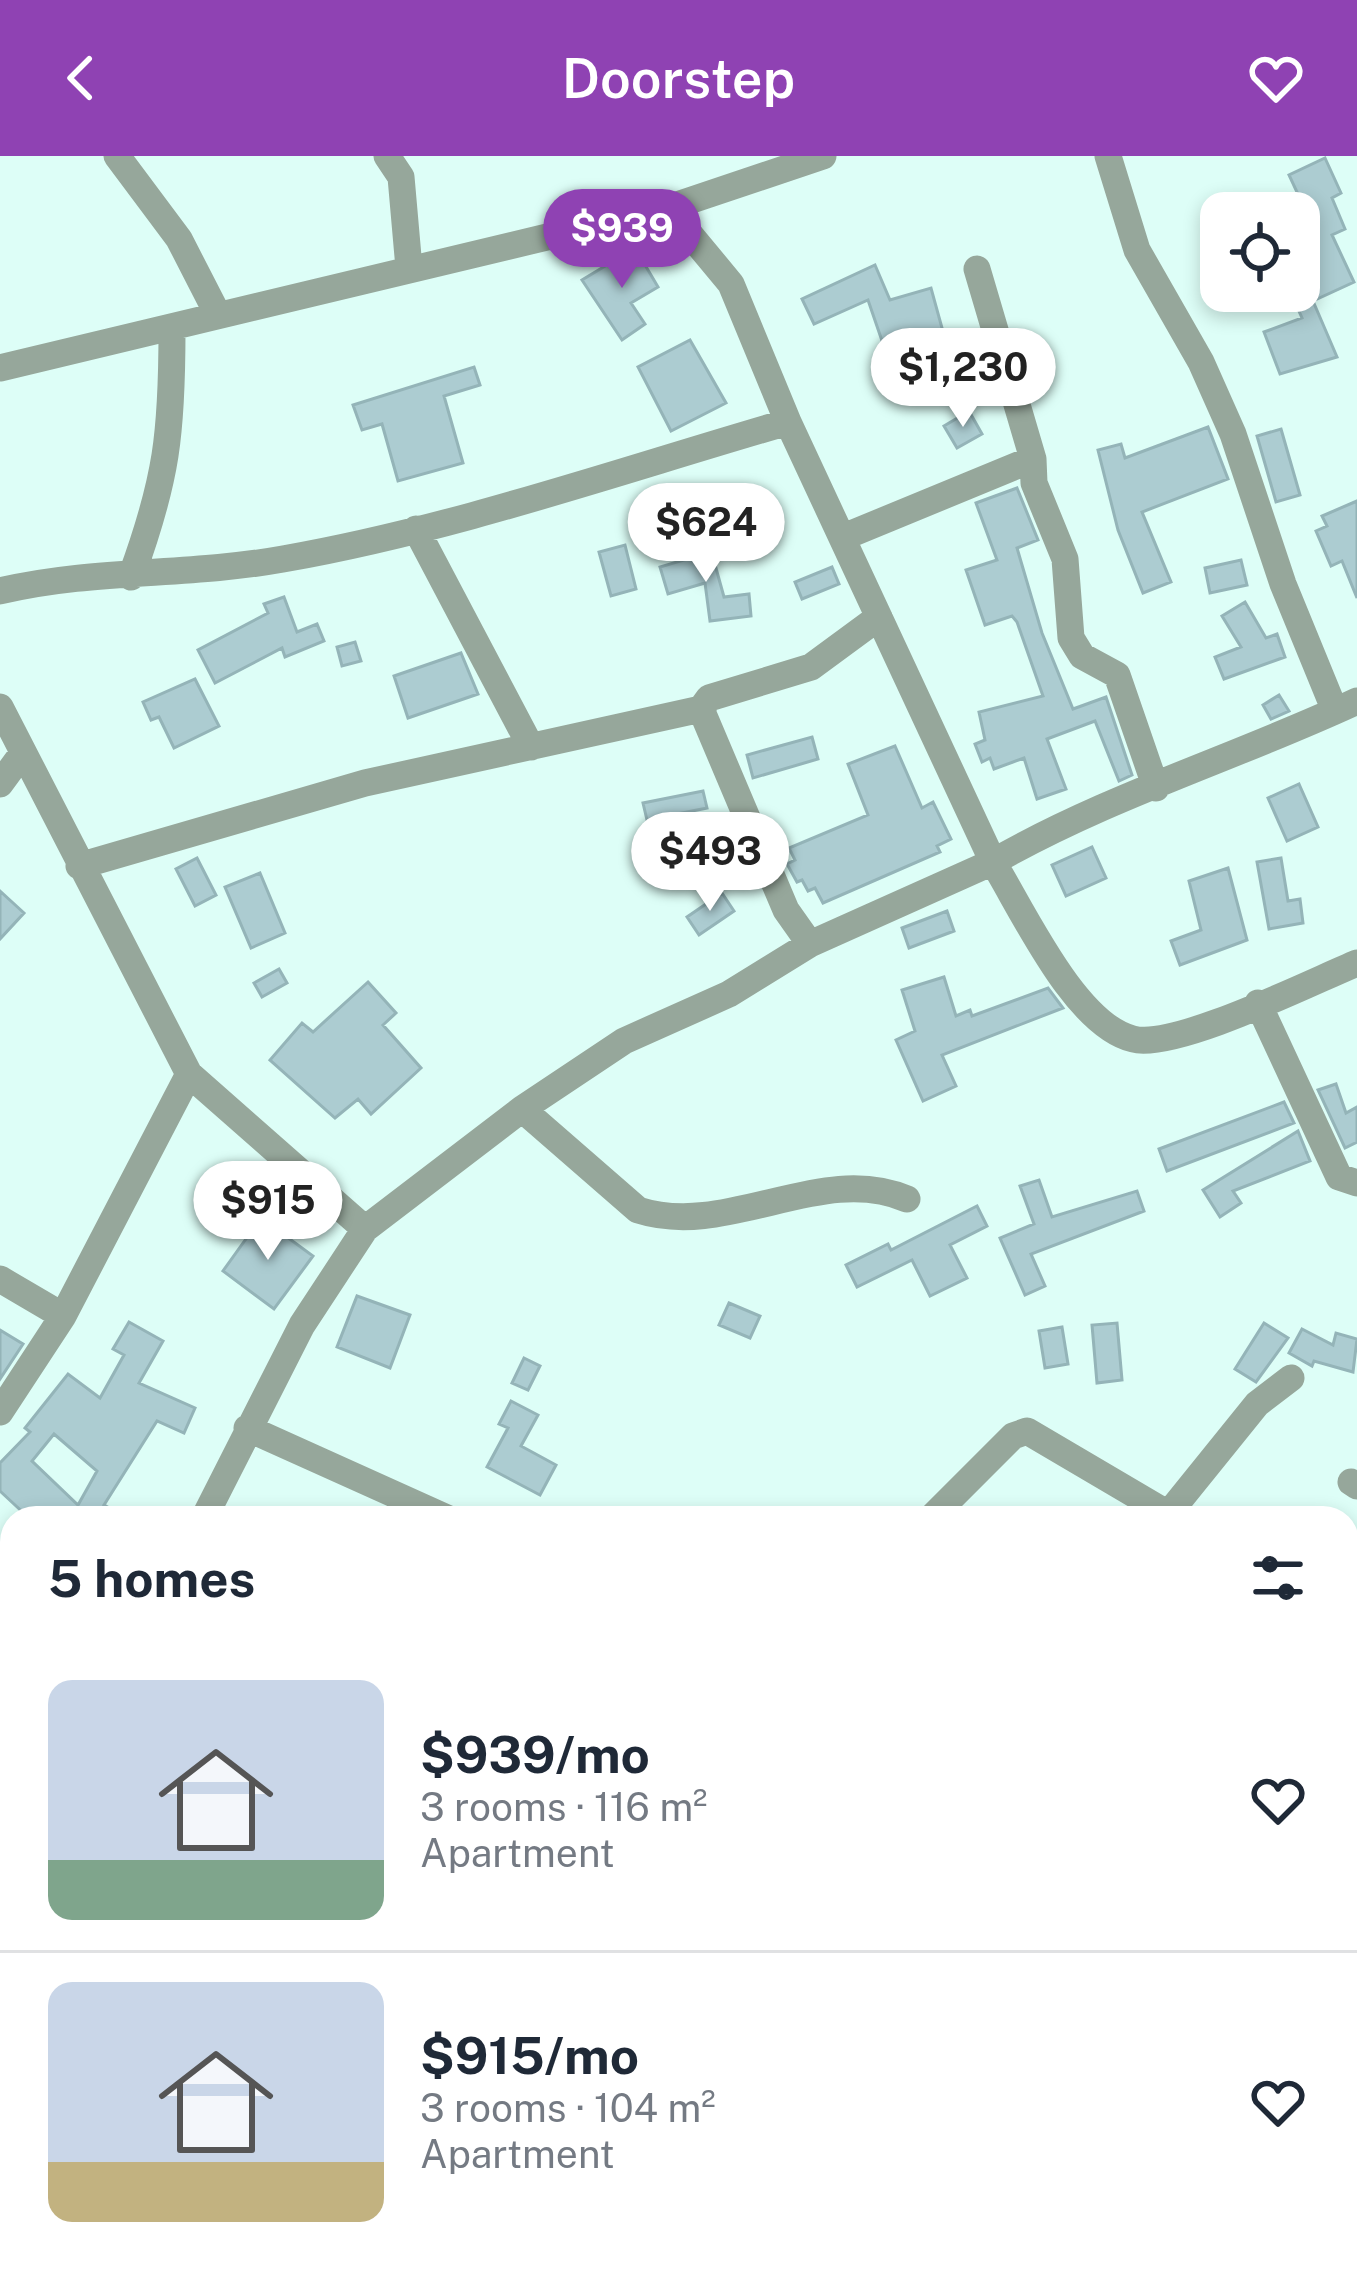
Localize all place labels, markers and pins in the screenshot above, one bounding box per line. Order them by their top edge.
pin: $939 [551,189,693,291]
pin: $1,230 [865,328,1061,430]
pin: $624 [635,483,777,585]
pin: $493 [639,812,781,914]
pin: $915 [197,1161,339,1263]

